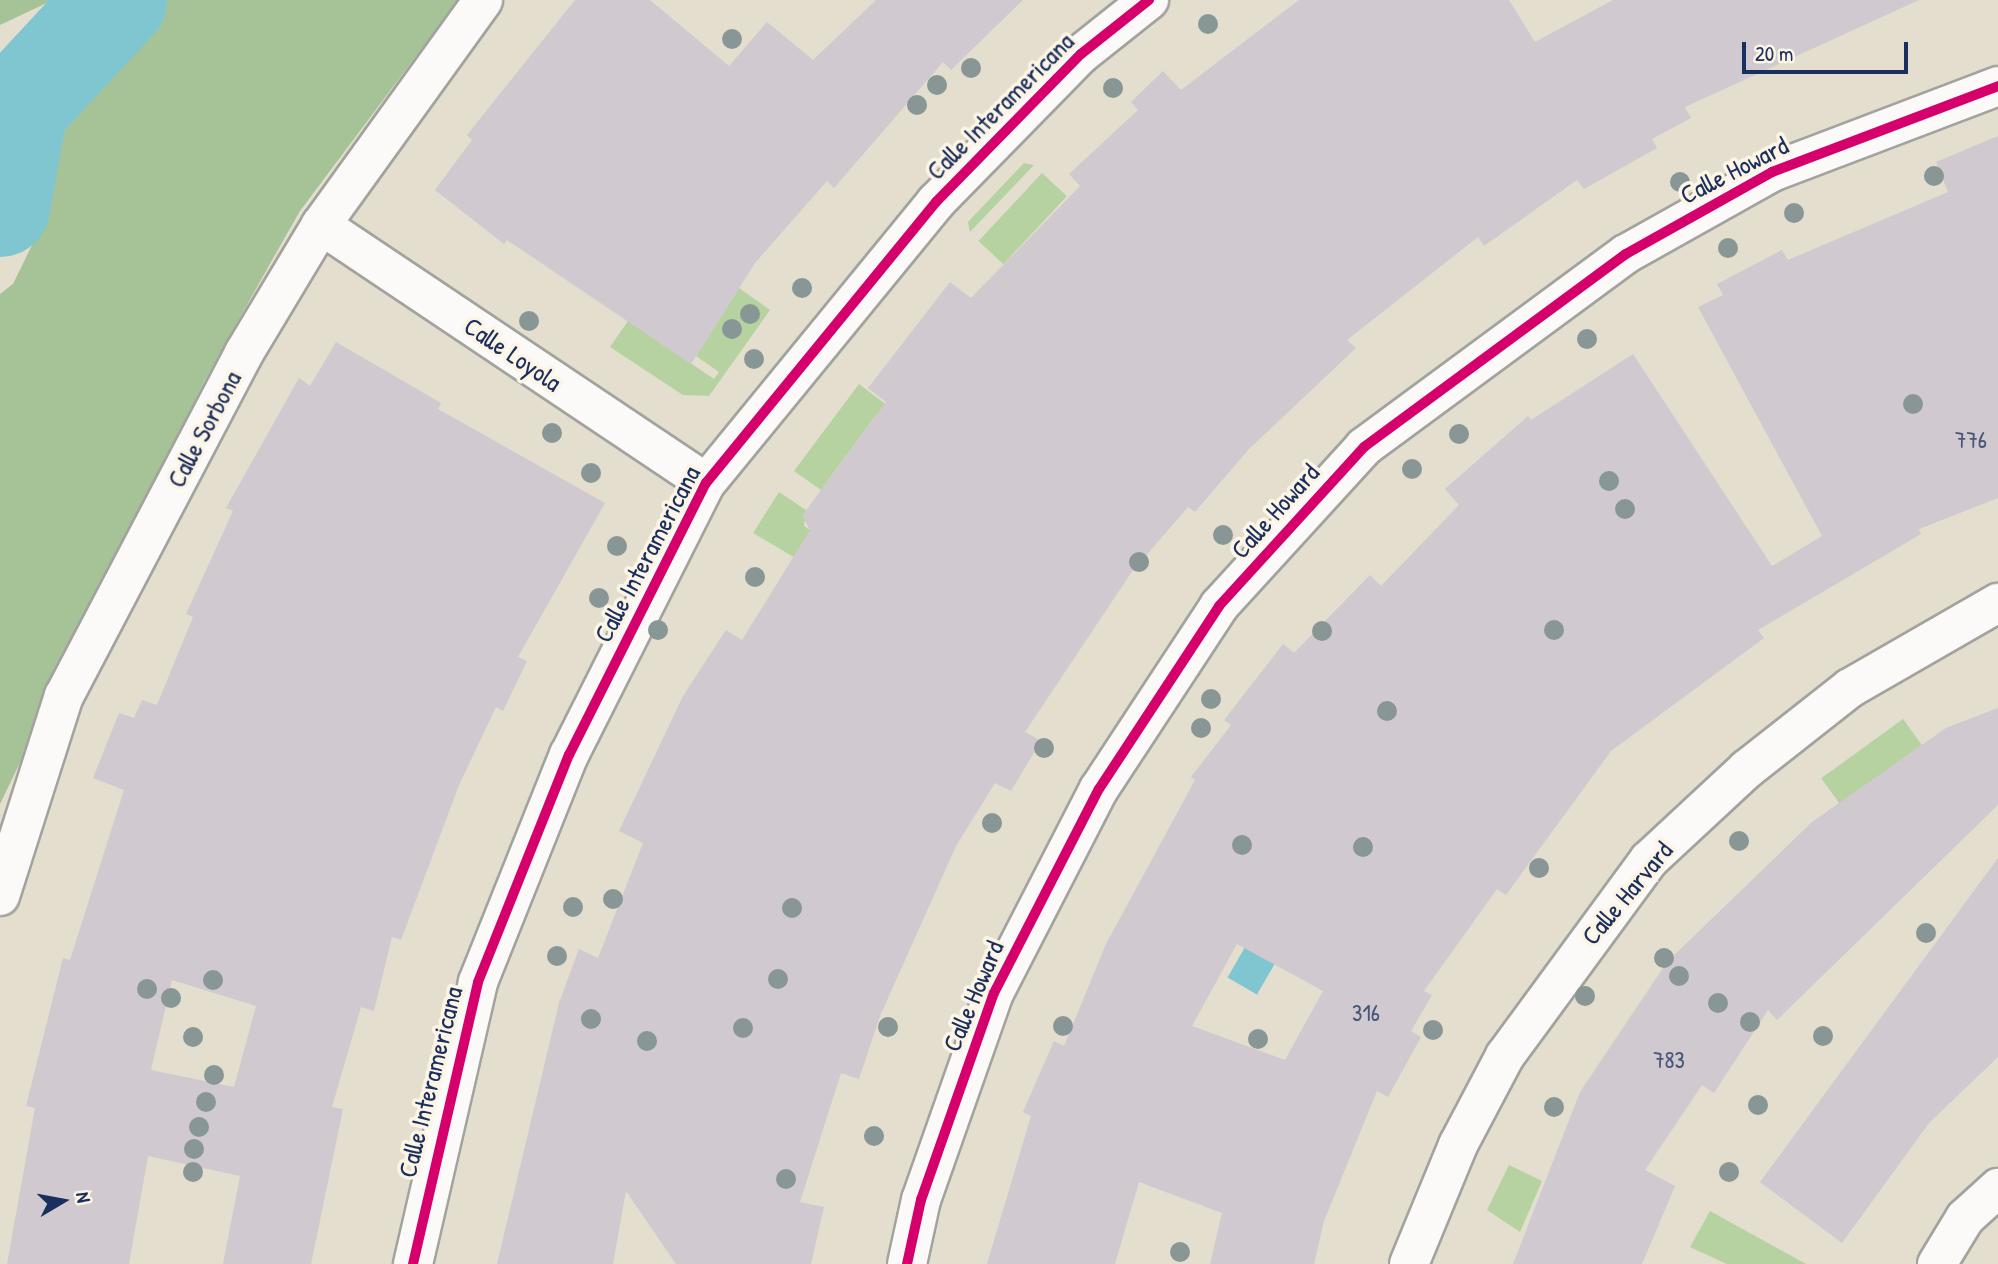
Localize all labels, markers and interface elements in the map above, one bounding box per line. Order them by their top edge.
street label: Calle Interamericana [920,26,1080,186]
scale bar [1746,28,1912,72]
text: 20 m [1755,39,1793,68]
street label: Calle Howard [1675,130,1793,210]
street label: Calle Loyola [458,310,568,398]
street label: Calle Sorbona [160,365,248,493]
house number: 776 [1955,426,1987,454]
street label: Calle Howard [1224,457,1326,565]
street label: Calle Interamericana [587,460,707,648]
street label: Calle Harvard [1575,835,1679,951]
street label: Calle Howard [936,936,1010,1056]
street label: Calle Interamericana [391,983,469,1181]
house number: 316 [1352,999,1380,1027]
house number: 783 [1653,1046,1685,1074]
north arrow [28,1166,98,1236]
text: N [70,1190,97,1205]

